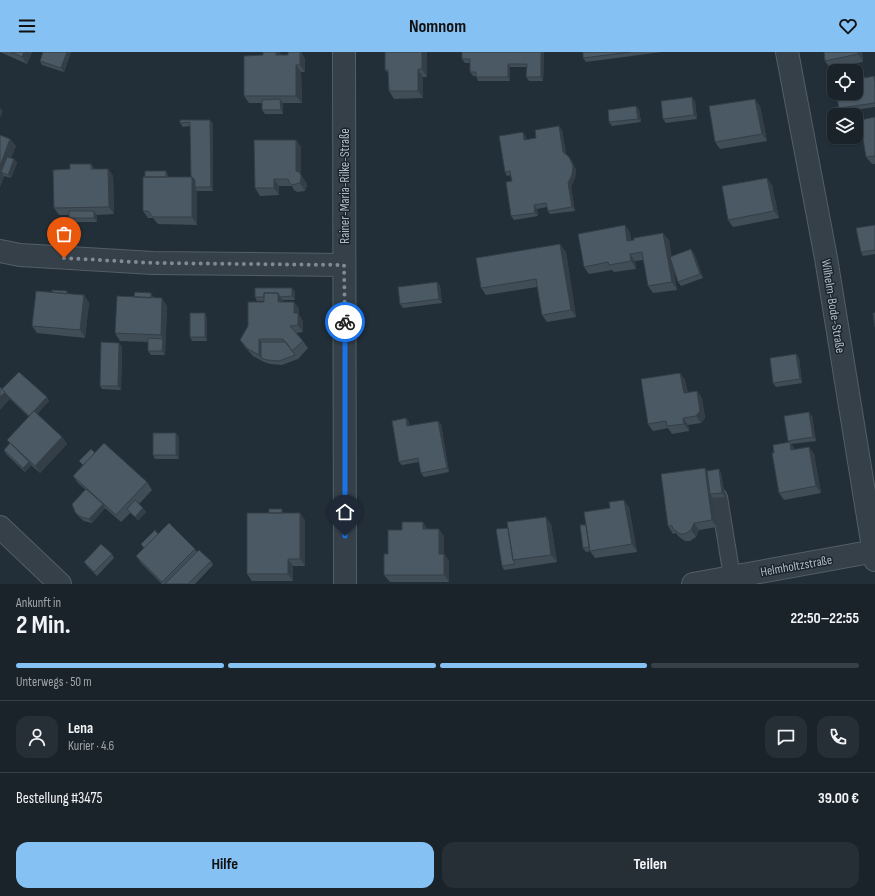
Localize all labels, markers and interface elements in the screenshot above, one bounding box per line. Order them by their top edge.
icon: menu [16,15,38,37]
icon: heart [837,15,859,37]
text: Nomnom [409,16,466,37]
map controls [827,64,863,144]
button: locate [827,64,863,100]
button: layers [827,108,863,144]
street label: Rainer-Maria-Rilke-Straße [337,128,353,244]
pin [47,217,81,258]
icon: bag [53,223,75,245]
street label: Wilhelm-Bode-Straße [818,258,848,354]
courier [325,302,365,342]
icon: bike [334,311,356,333]
pin [328,495,362,536]
icon: home [334,501,356,523]
street label: Helmholtzstraße [759,552,833,580]
text: Ankunft in [16,595,61,611]
text: 22:50–22:55 [790,609,859,628]
text: 2 Min. [16,610,71,641]
text: Unterwegs · 50 m [16,674,92,690]
button: person [16,716,58,758]
button: chat [765,716,807,758]
button: phone [817,716,859,758]
text: Lena [68,719,93,738]
text: Kurier · 4.6 [68,738,114,754]
text: Bestellung #3475 [16,789,103,808]
text: 39.00 € [818,789,859,808]
button: Hilfe [16,842,434,888]
button: Teilen [442,842,859,888]

